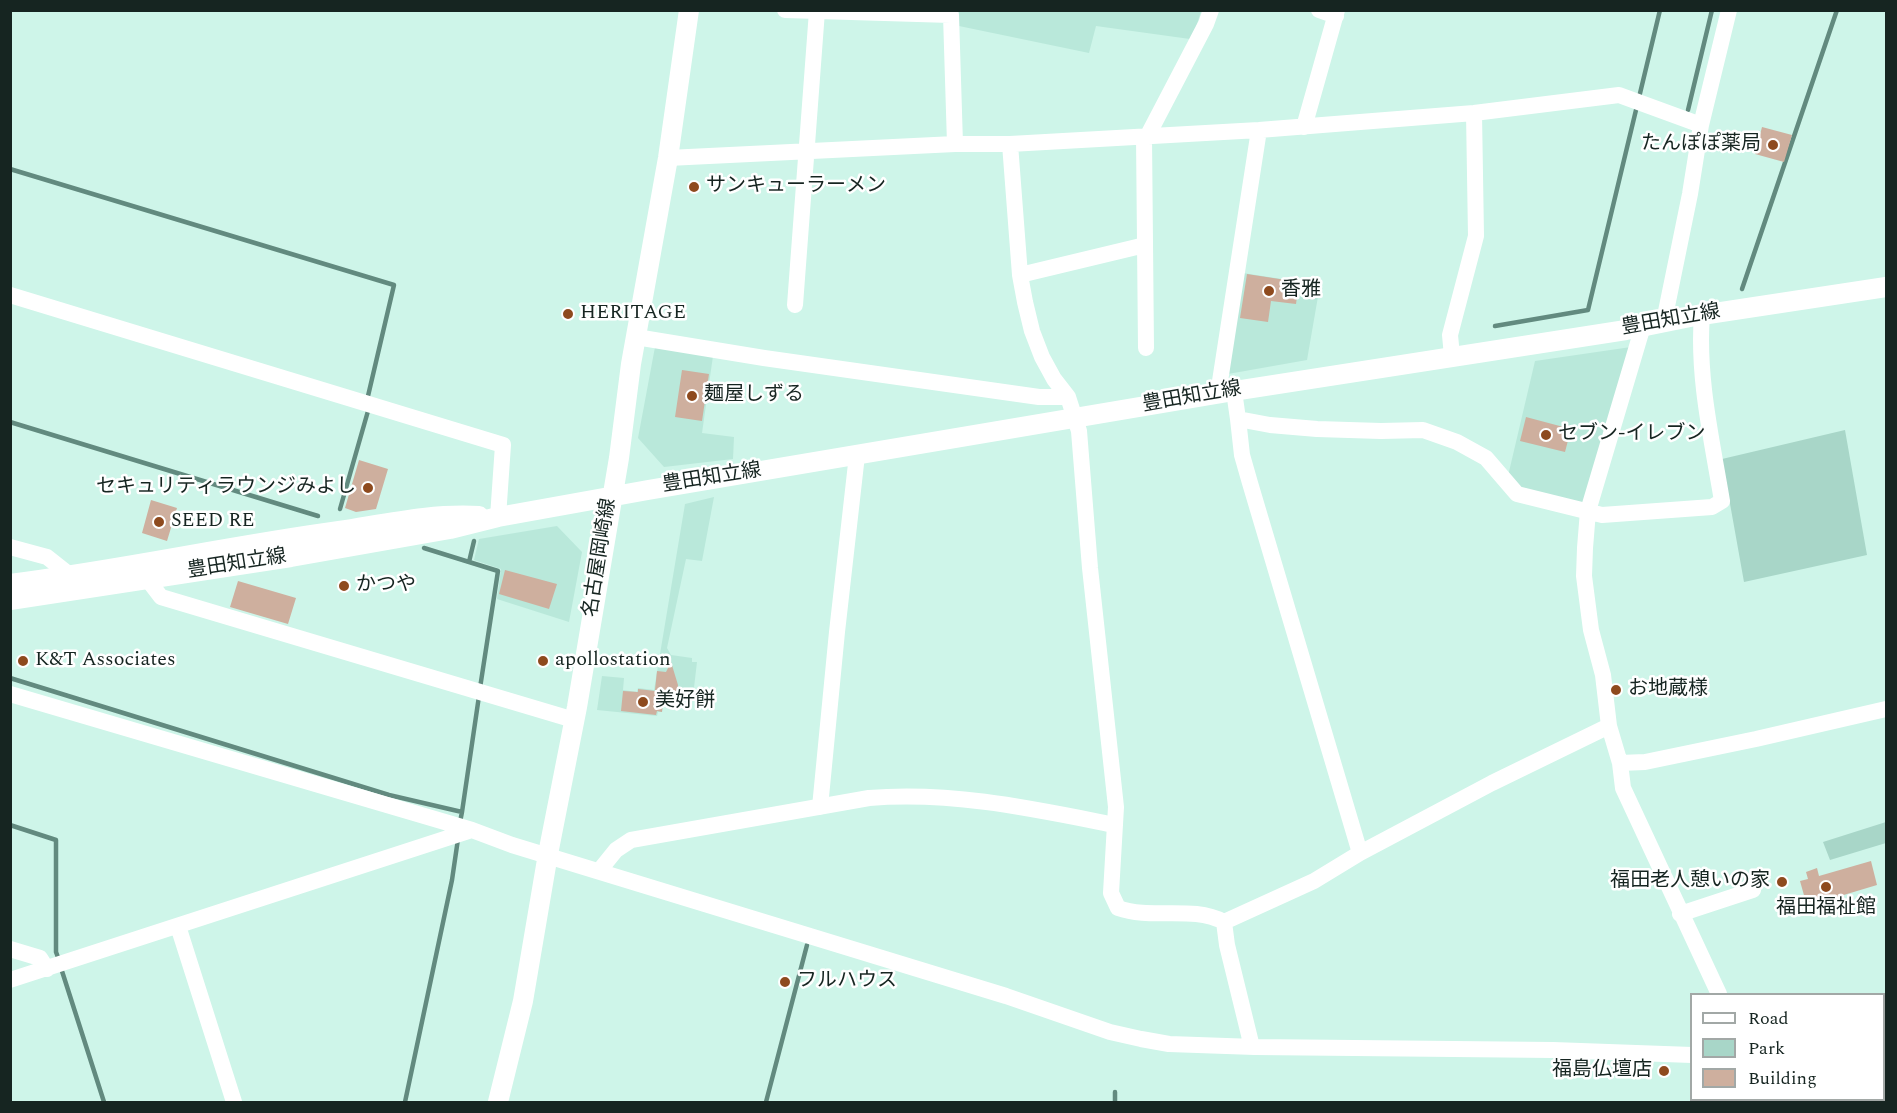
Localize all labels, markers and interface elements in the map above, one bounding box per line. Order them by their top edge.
place label: たんぽぽ薬局 [1641,133,1761,157]
marker: たんぽぽ薬局 [1766,138,1780,152]
place label: サンキューラーメン [706,175,886,199]
marker: サンキューラーメン [687,180,701,194]
place label: 香雅 [1281,279,1321,303]
marker: 香雅 [1262,284,1276,298]
street label: 豊田知立線 [1620,300,1722,342]
place label: HERITAGE [580,302,686,326]
marker: HERITAGE [561,307,575,321]
street label: 豊田知立線 [1141,377,1243,419]
place label: 麺屋しずる [704,384,804,408]
marker: 麺屋しずる [685,389,699,403]
place label: セブン-イレブン [1558,423,1705,447]
marker: セブン-イレブン [1539,428,1553,442]
street label: 豊田知立線 [661,459,763,499]
place label: セキュリティラウンジみよし [96,476,356,500]
marker: セキュリティラウンジみよし [361,481,375,495]
street label: 名古屋岡崎線 [580,497,622,619]
place label: SEED RE [171,510,254,534]
marker: SEED RE [152,515,166,529]
street label: 豊田知立線 [186,545,288,585]
place label: かつや [356,574,416,598]
marker: かつや [337,579,351,593]
place label: K&T Associates [35,649,176,673]
place label: apollostation [555,649,671,673]
marker: K&T Associates [16,654,30,668]
marker: apollostation [536,654,550,668]
place label: お地蔵様 [1628,678,1708,702]
marker: お地蔵様 [1609,683,1623,697]
place label: 美好餅 [655,690,715,714]
marker: 美好餅 [636,695,650,709]
place label: 福田老人憩いの家 [1610,870,1770,894]
marker: 福田老人憩いの家 [1775,875,1789,889]
marker: 福田福祉館 [1819,880,1833,894]
place label: 福田福祉館 [1776,897,1876,921]
place label: フルハウス [797,970,897,994]
marker: フルハウス [778,975,792,989]
legend [1690,993,1885,1101]
text: Road [1748,1005,1789,1032]
text: Park [1748,1035,1785,1062]
place label: 福島仏壇店 [1552,1059,1652,1083]
marker: 福島仏壇店 [1657,1064,1671,1078]
text: Building [1748,1065,1817,1092]

